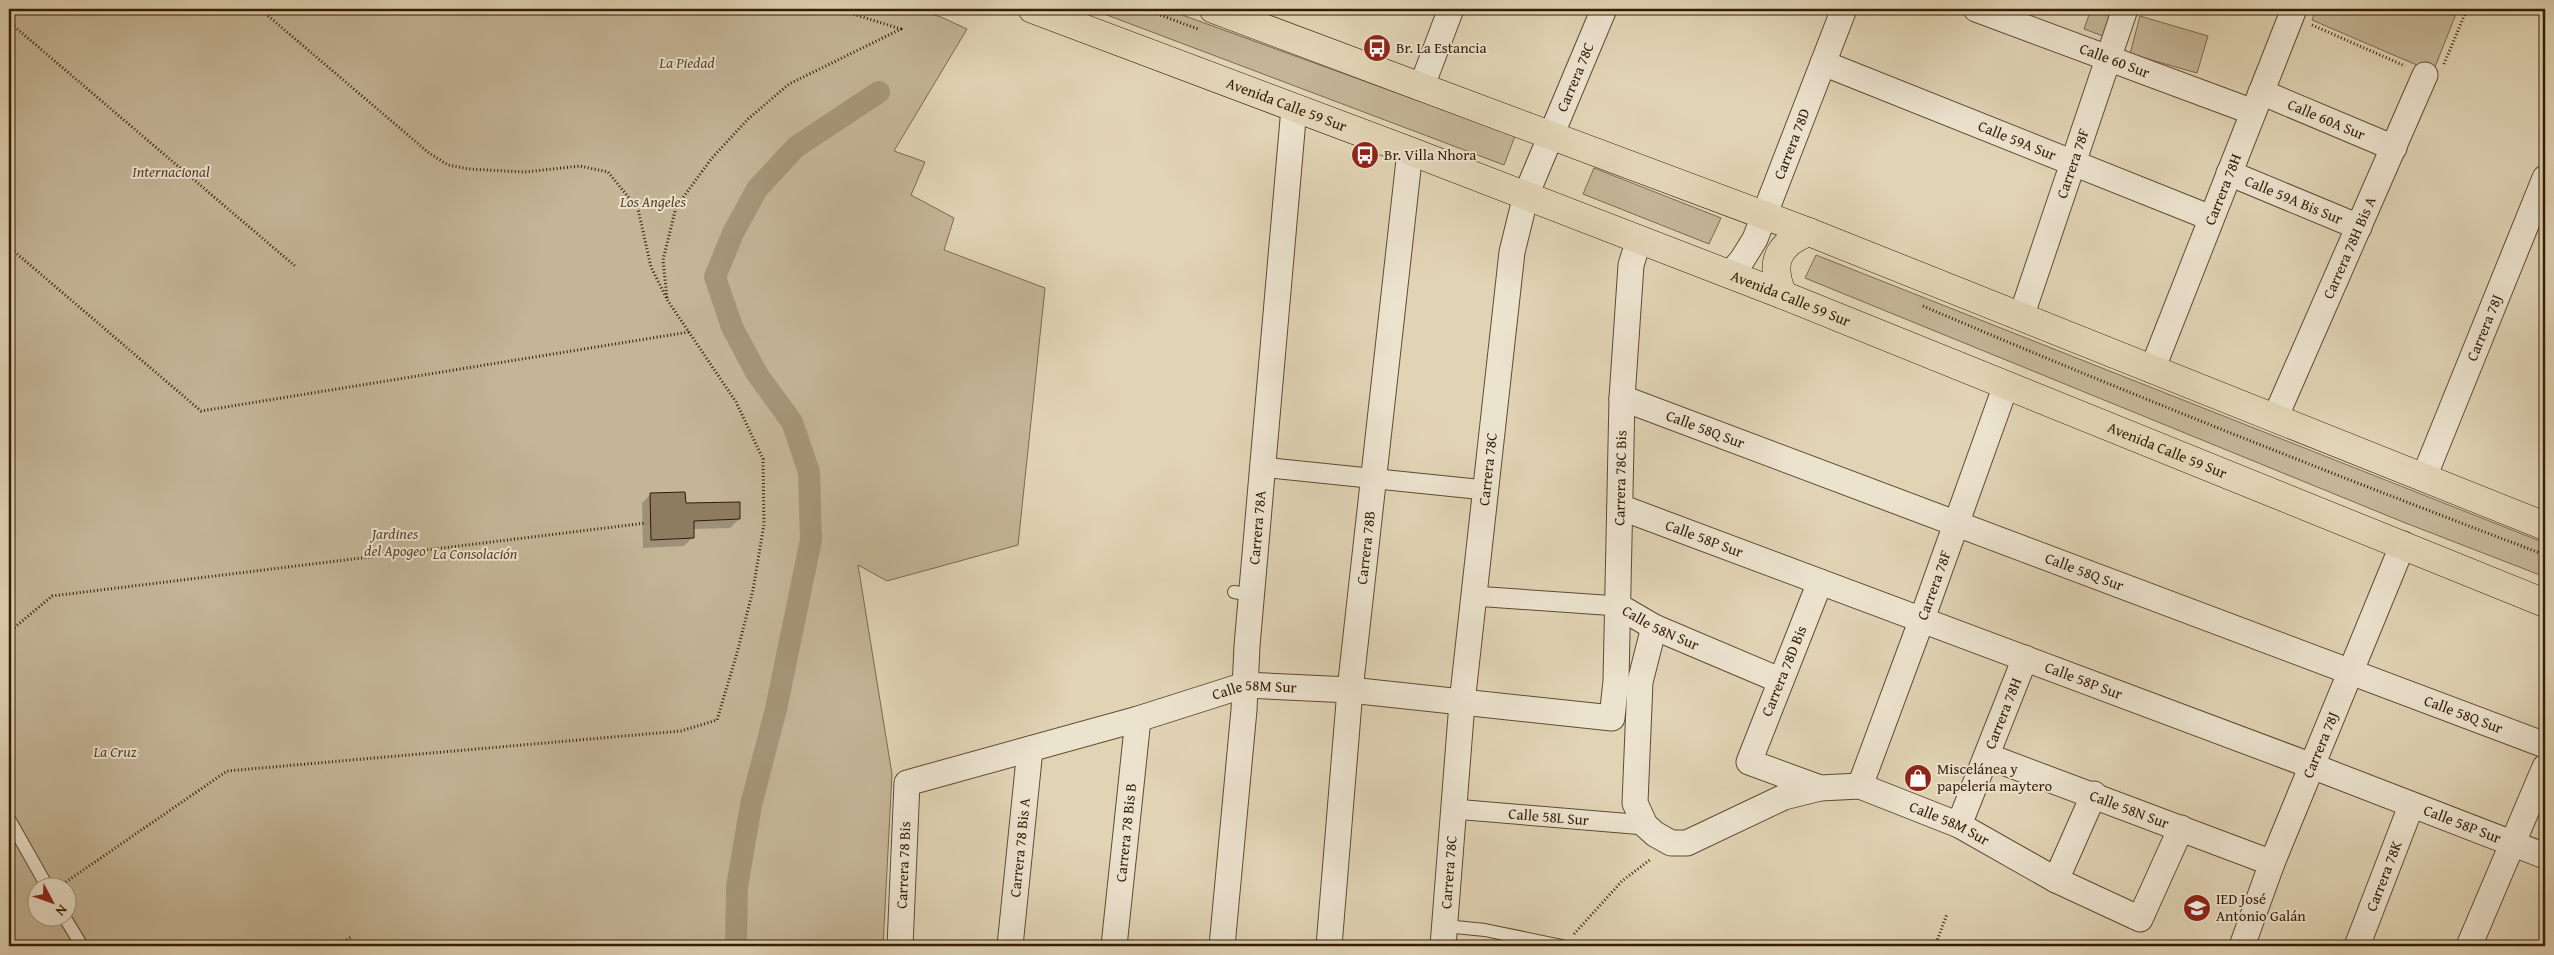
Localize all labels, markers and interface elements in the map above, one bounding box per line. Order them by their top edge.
bus stop icon: Br. La Estancia [1362,33,1392,63]
place label: Br. La Estancia [1396,37,1487,58]
street label: Calle 60 Sur [2077,37,2153,83]
street label: Carrera 78C [1551,39,1599,115]
park label: La Piedad [658,52,715,73]
street label: Avenida Calle 59 Sur [1224,72,1350,136]
street label: Calle 60A Sur [2285,93,2369,145]
street label: Carrera 78D [1768,105,1815,182]
street label: Calle 59A Sur [1975,115,2060,165]
street label: Carrera 78F [2051,126,2094,201]
bus stop icon: Br. Villa Nhora [1350,140,1380,170]
place label: Br. Villa Nhora [1384,144,1476,165]
street label: Carrera 78H [2199,150,2246,228]
park label: Internacional [132,161,210,182]
street label: Calle 59A Bis Sur [2242,170,2346,229]
park label: Los Angeles [619,191,687,212]
street label: Carrera 78H Bis A [2317,193,2381,302]
street label: Avenida Calle 59 Sur [1728,265,1854,331]
street label: Carrera 78J [2461,291,2507,364]
street label: Calle 58Q Sur [1663,404,1748,453]
street label: Avenida Calle 59 Sur [2105,416,2230,483]
street label: Carrera 78C Bis [1608,430,1631,526]
street label: Carrera 78C [1473,431,1502,507]
street label: Carrera 78A [1243,489,1271,566]
street label: Carrera 78B [1351,510,1380,586]
street label: Calle 58P Sur [1663,514,1746,562]
park label: Jardines del Apogeo [364,523,426,561]
park label: La Consolación [432,543,518,564]
street label: Carrera 78F [1911,547,1956,623]
street label: Calle 58Q Sur [2042,547,2127,596]
street label: Calle 58N Sur [1618,600,1702,655]
street label: Carrera 78D Bis [1756,622,1811,719]
street label: Calle 58P Sur [2042,656,2126,704]
street label: Calle 58M Sur [1209,674,1297,705]
street label: Carrera 78H [1979,674,2026,752]
street label: Calle 58Q Sur [2421,690,2506,738]
street label: Carrera 78J [2297,708,2343,781]
park label: La Cruz [92,741,137,762]
place label: Miscelánea y papeleria maytero [1937,758,2052,796]
shop icon: Miscelánea y papeleria maytero [1903,763,1933,793]
street label: Carrera 78 Bis B [1110,782,1141,883]
street label: Calle 58N Sur [2087,784,2172,833]
street label: Calle 58M Sur [1907,796,1993,850]
street label: Carrera 78 Bis A [1004,797,1035,898]
street label: Calle 58P Sur [2421,799,2504,848]
street label: Calle 58L Sur [1508,803,1590,830]
street label: Carrera 78 Bis [891,821,915,909]
street label: Carrera 78C [1435,835,1462,910]
street label: Carrera 78K [2360,837,2407,914]
north arrow [28,878,78,928]
place label: IED José Antonio Galán [2216,888,2306,926]
school or university icon: IED José Antonio Galán [2182,893,2212,923]
text: N [51,900,72,921]

